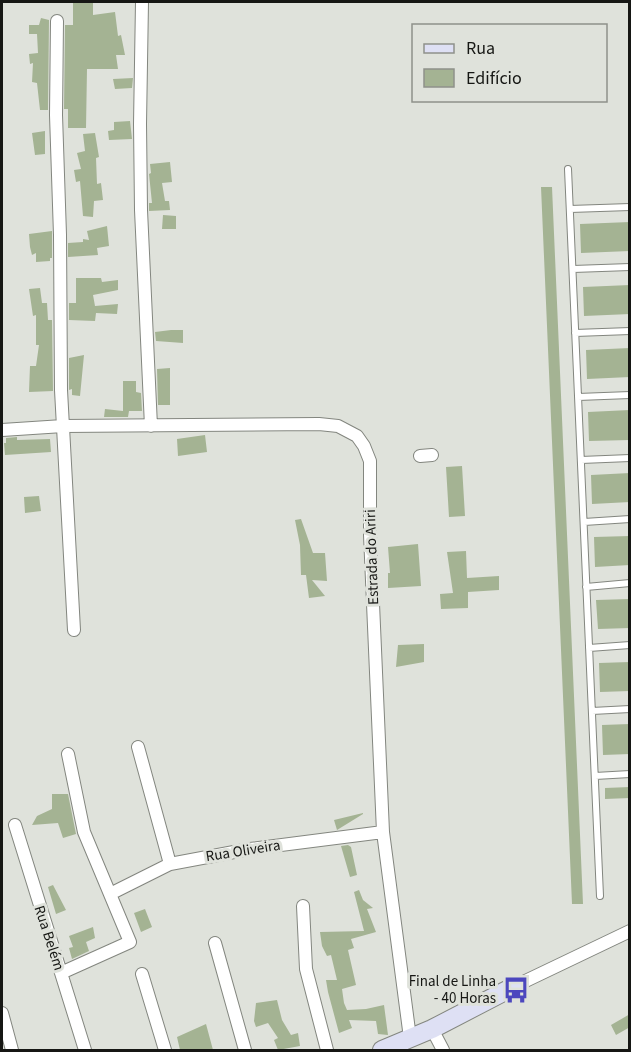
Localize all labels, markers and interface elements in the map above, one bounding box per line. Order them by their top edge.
legend [412,24,607,102]
text: Rua [466,36,495,61]
text: Edifício [466,66,522,91]
street label: Estrada do Ariri [360,509,384,605]
street label: Rua Oliveira [204,835,282,867]
street label: Rua Belém [29,903,69,973]
place label: Final de Linha - 40 Horas [409,971,496,1009]
bus stop icon: Final de Linha - 40 Horas [501,975,531,1005]

